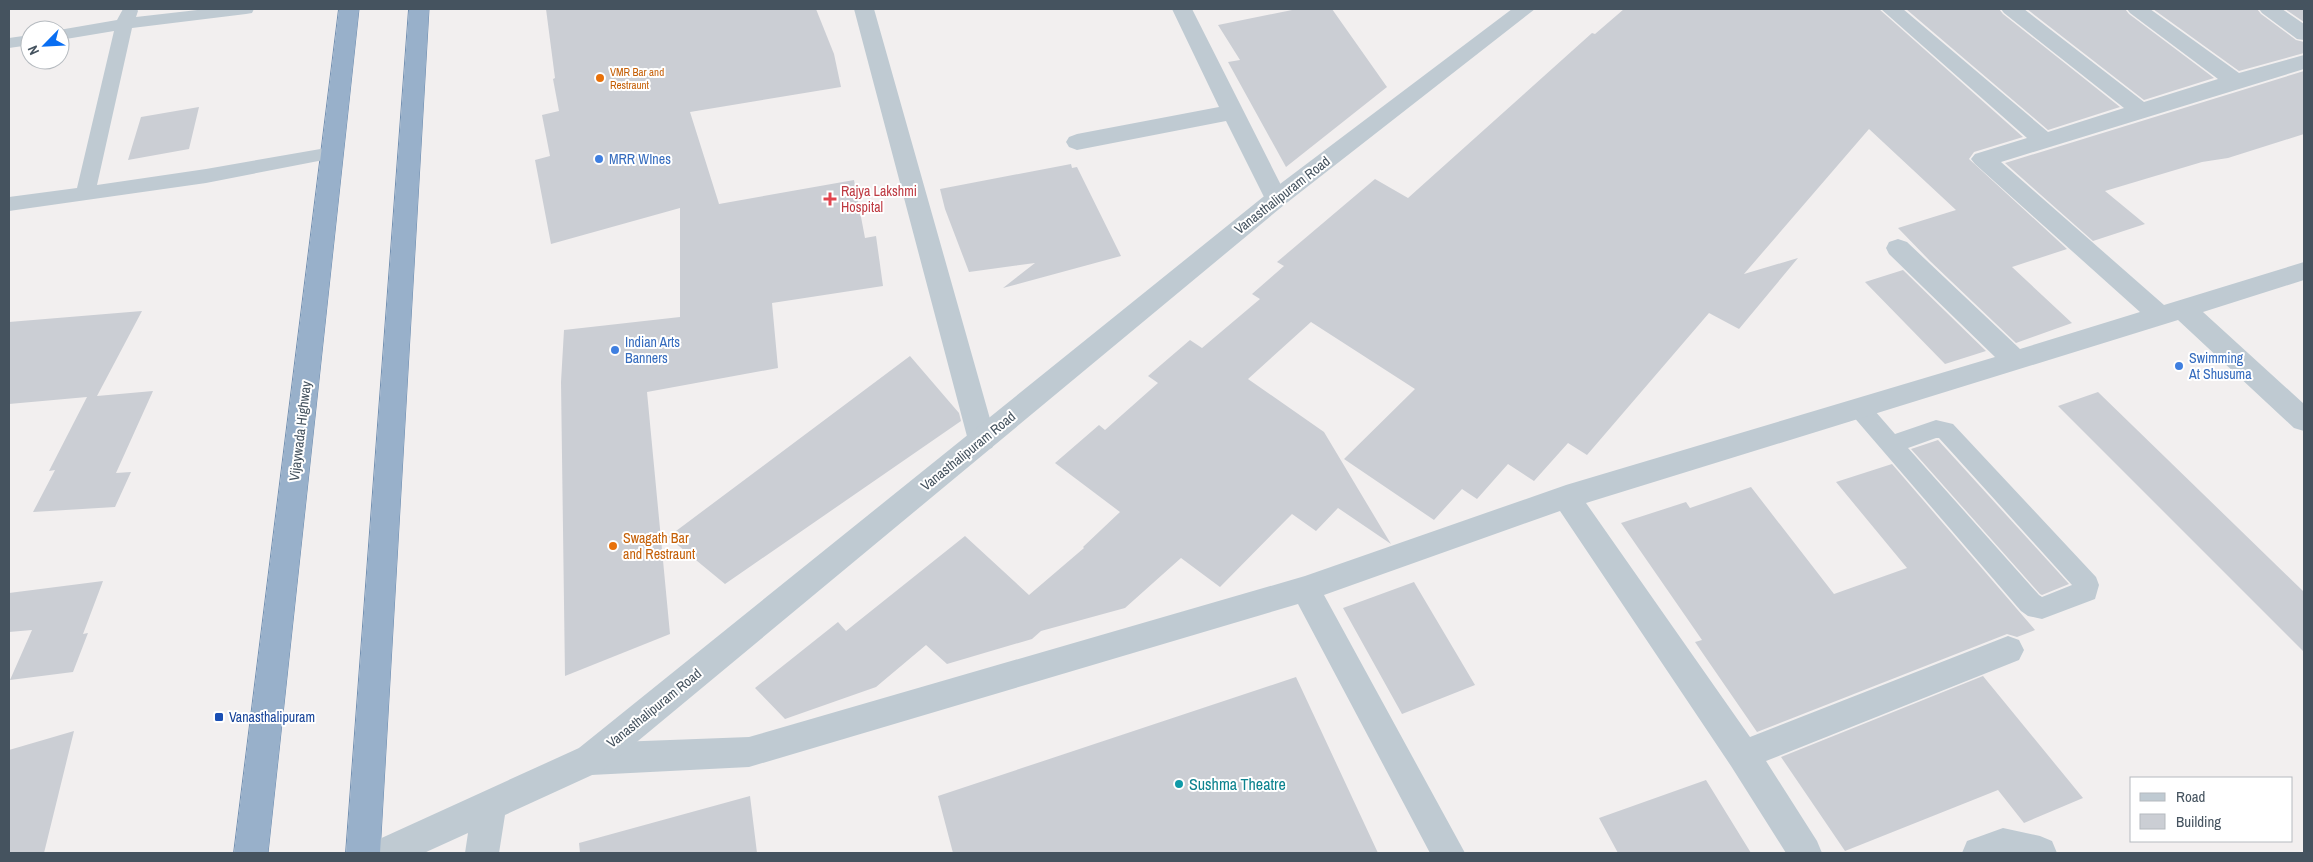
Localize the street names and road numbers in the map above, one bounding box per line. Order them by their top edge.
street label: Vanasthalipuram Road [1231,152,1333,238]
street label: Vijaywada Highway [285,380,315,482]
street label: Vanasthalipuram Road [917,407,1019,495]
street label: Vanasthalipuram Road [603,664,705,752]

